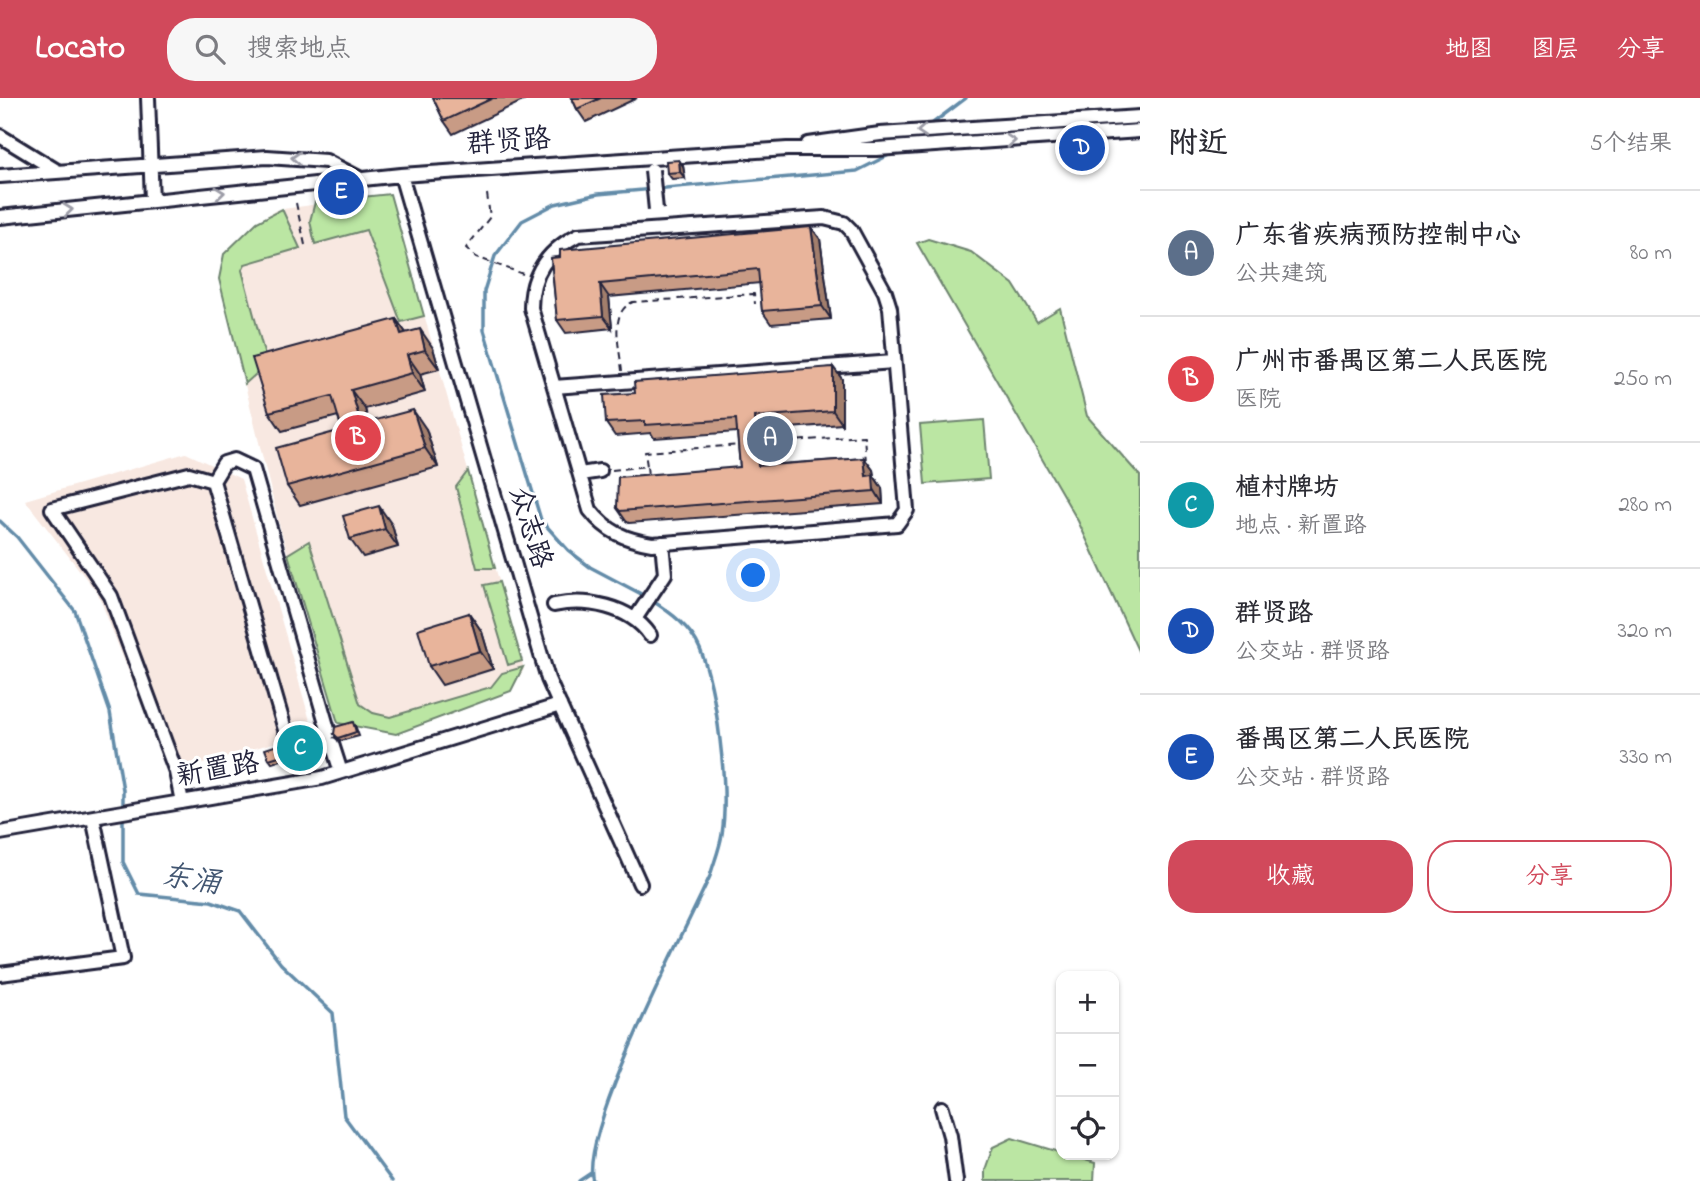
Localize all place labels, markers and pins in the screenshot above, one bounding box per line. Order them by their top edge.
pin: D [1059,122,1105,174]
pin: E [318,166,364,218]
pin: B [335,412,381,464]
pin: A [747,413,793,465]
pin: C [277,722,323,774]

